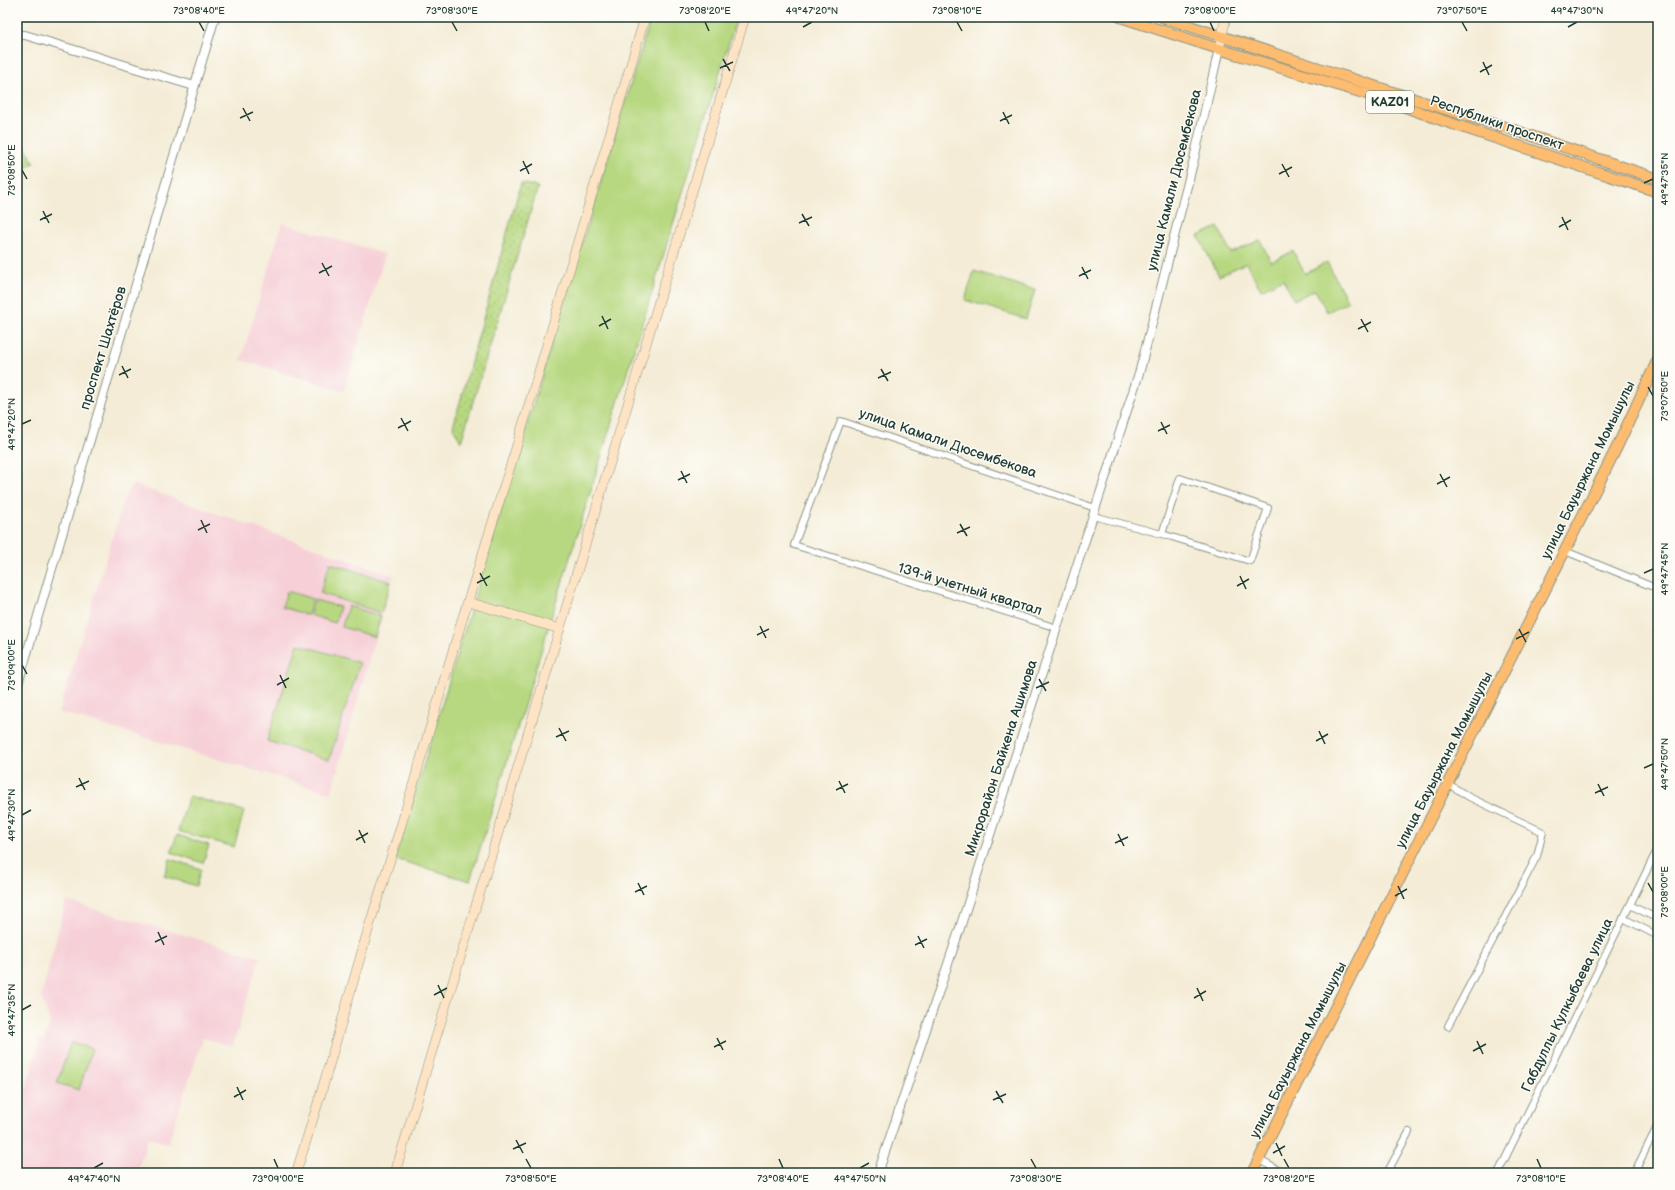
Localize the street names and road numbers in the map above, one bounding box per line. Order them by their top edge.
street label: улица Камали Дюсембекова [1143,87,1205,273]
road number: KАZ01 [1366,91,1414,113]
street label: Республики проспект [1428,92,1567,154]
street label: проспект Шахтёров [76,283,130,412]
street label: улица Бауыржана Момышулы [1537,378,1639,562]
street label: улица Камали Дюсембекова [857,405,1040,482]
street label: 139-й учетный квартал [896,559,1044,619]
street label: Микрорайон Байкена Ашимова [961,657,1041,858]
street label: улица Бауыржана Момышулы [1392,669,1496,851]
street label: Габдуллы Кулкыбаева улица [1517,915,1617,1095]
street label: улица Бауыржана Момышулы [1246,959,1350,1141]

